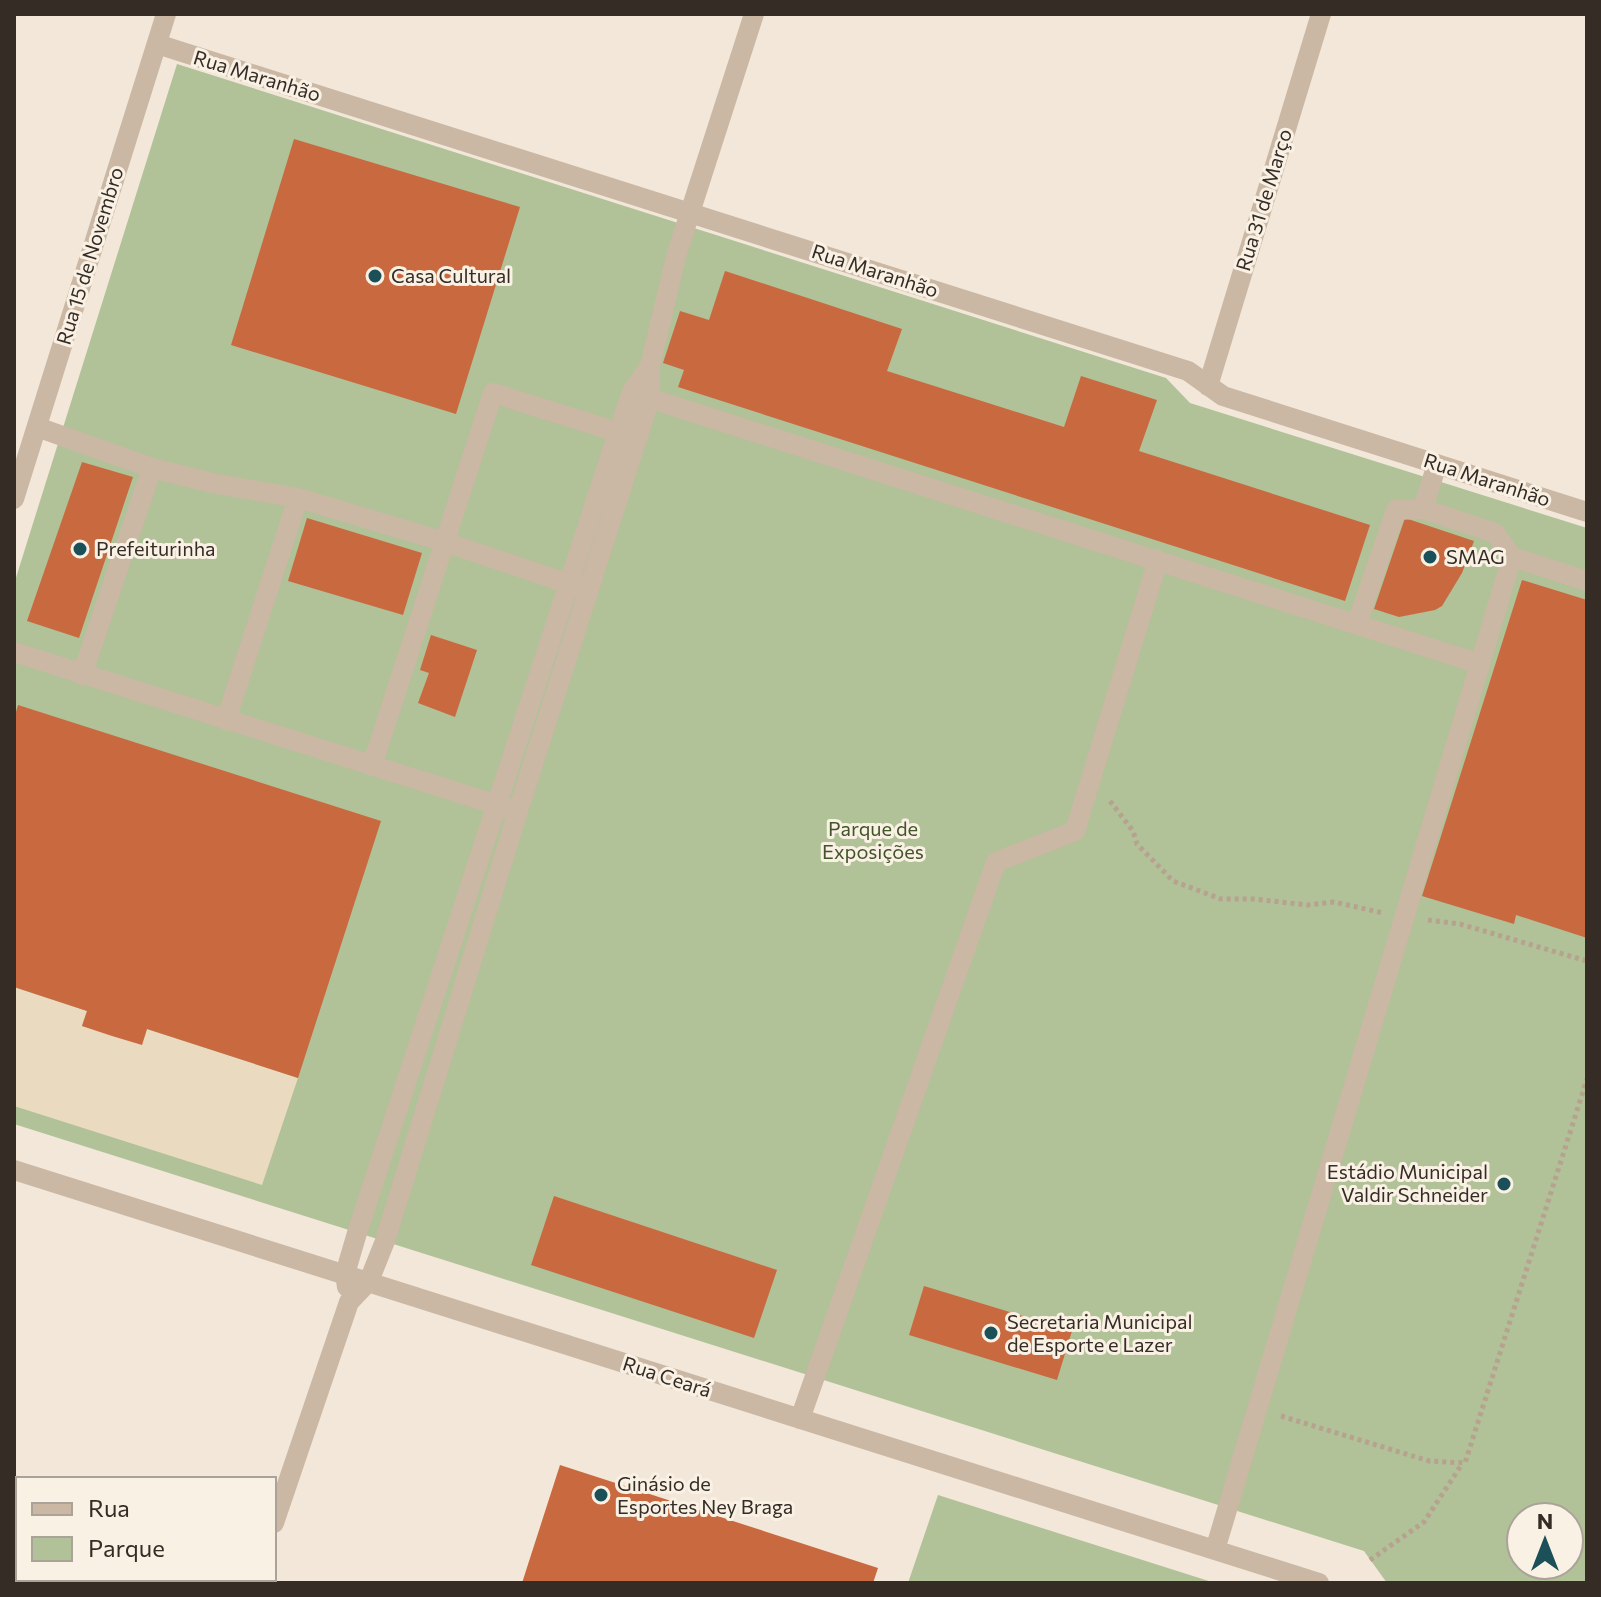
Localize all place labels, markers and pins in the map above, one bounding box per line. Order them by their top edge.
place label: Casa Cultural [391,263,511,287]
marker: Casa Cultural [366,267,384,285]
place label: Prefeiturinha [96,536,216,560]
marker: Prefeiturinha [71,540,89,558]
place label: SMAG [1446,544,1505,568]
marker: SMAG [1421,548,1439,566]
place label: Estádio Municipal Valdir Schneider [1327,1159,1488,1206]
marker: Estádio Municipal Valdir Schneider [1495,1175,1513,1193]
place label: Secretaria Municipal de Esporte e Lazer [1007,1309,1193,1356]
marker: Secretaria Municipal de Esporte e Lazer [982,1324,1000,1342]
place label: Ginásio de Esportes Ney Braga [617,1471,793,1518]
marker: Ginásio de Esportes Ney Braga [592,1486,610,1504]

